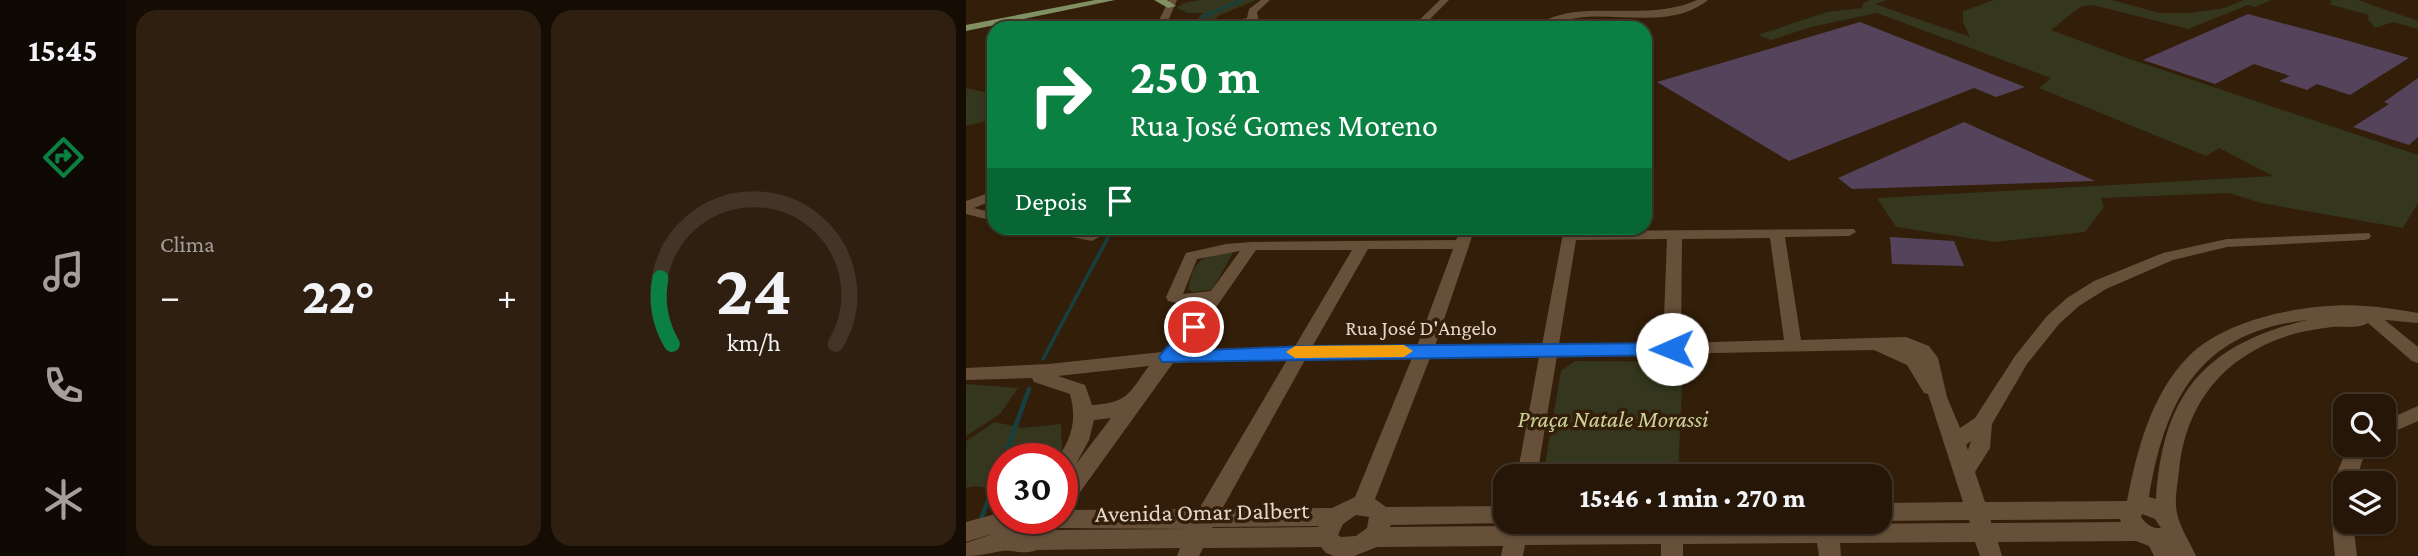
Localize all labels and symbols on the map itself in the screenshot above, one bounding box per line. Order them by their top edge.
pin [1164,297,1224,357]
position arrow [1635,312,1709,386]
street label: Rua José D'Angelo [1345,316,1497,340]
park label: Praça Natale Morassi [1518,405,1709,432]
speed limit sign: 30 [987,443,1078,534]
street label: Avenida Omar Dalbert [1095,496,1310,527]

